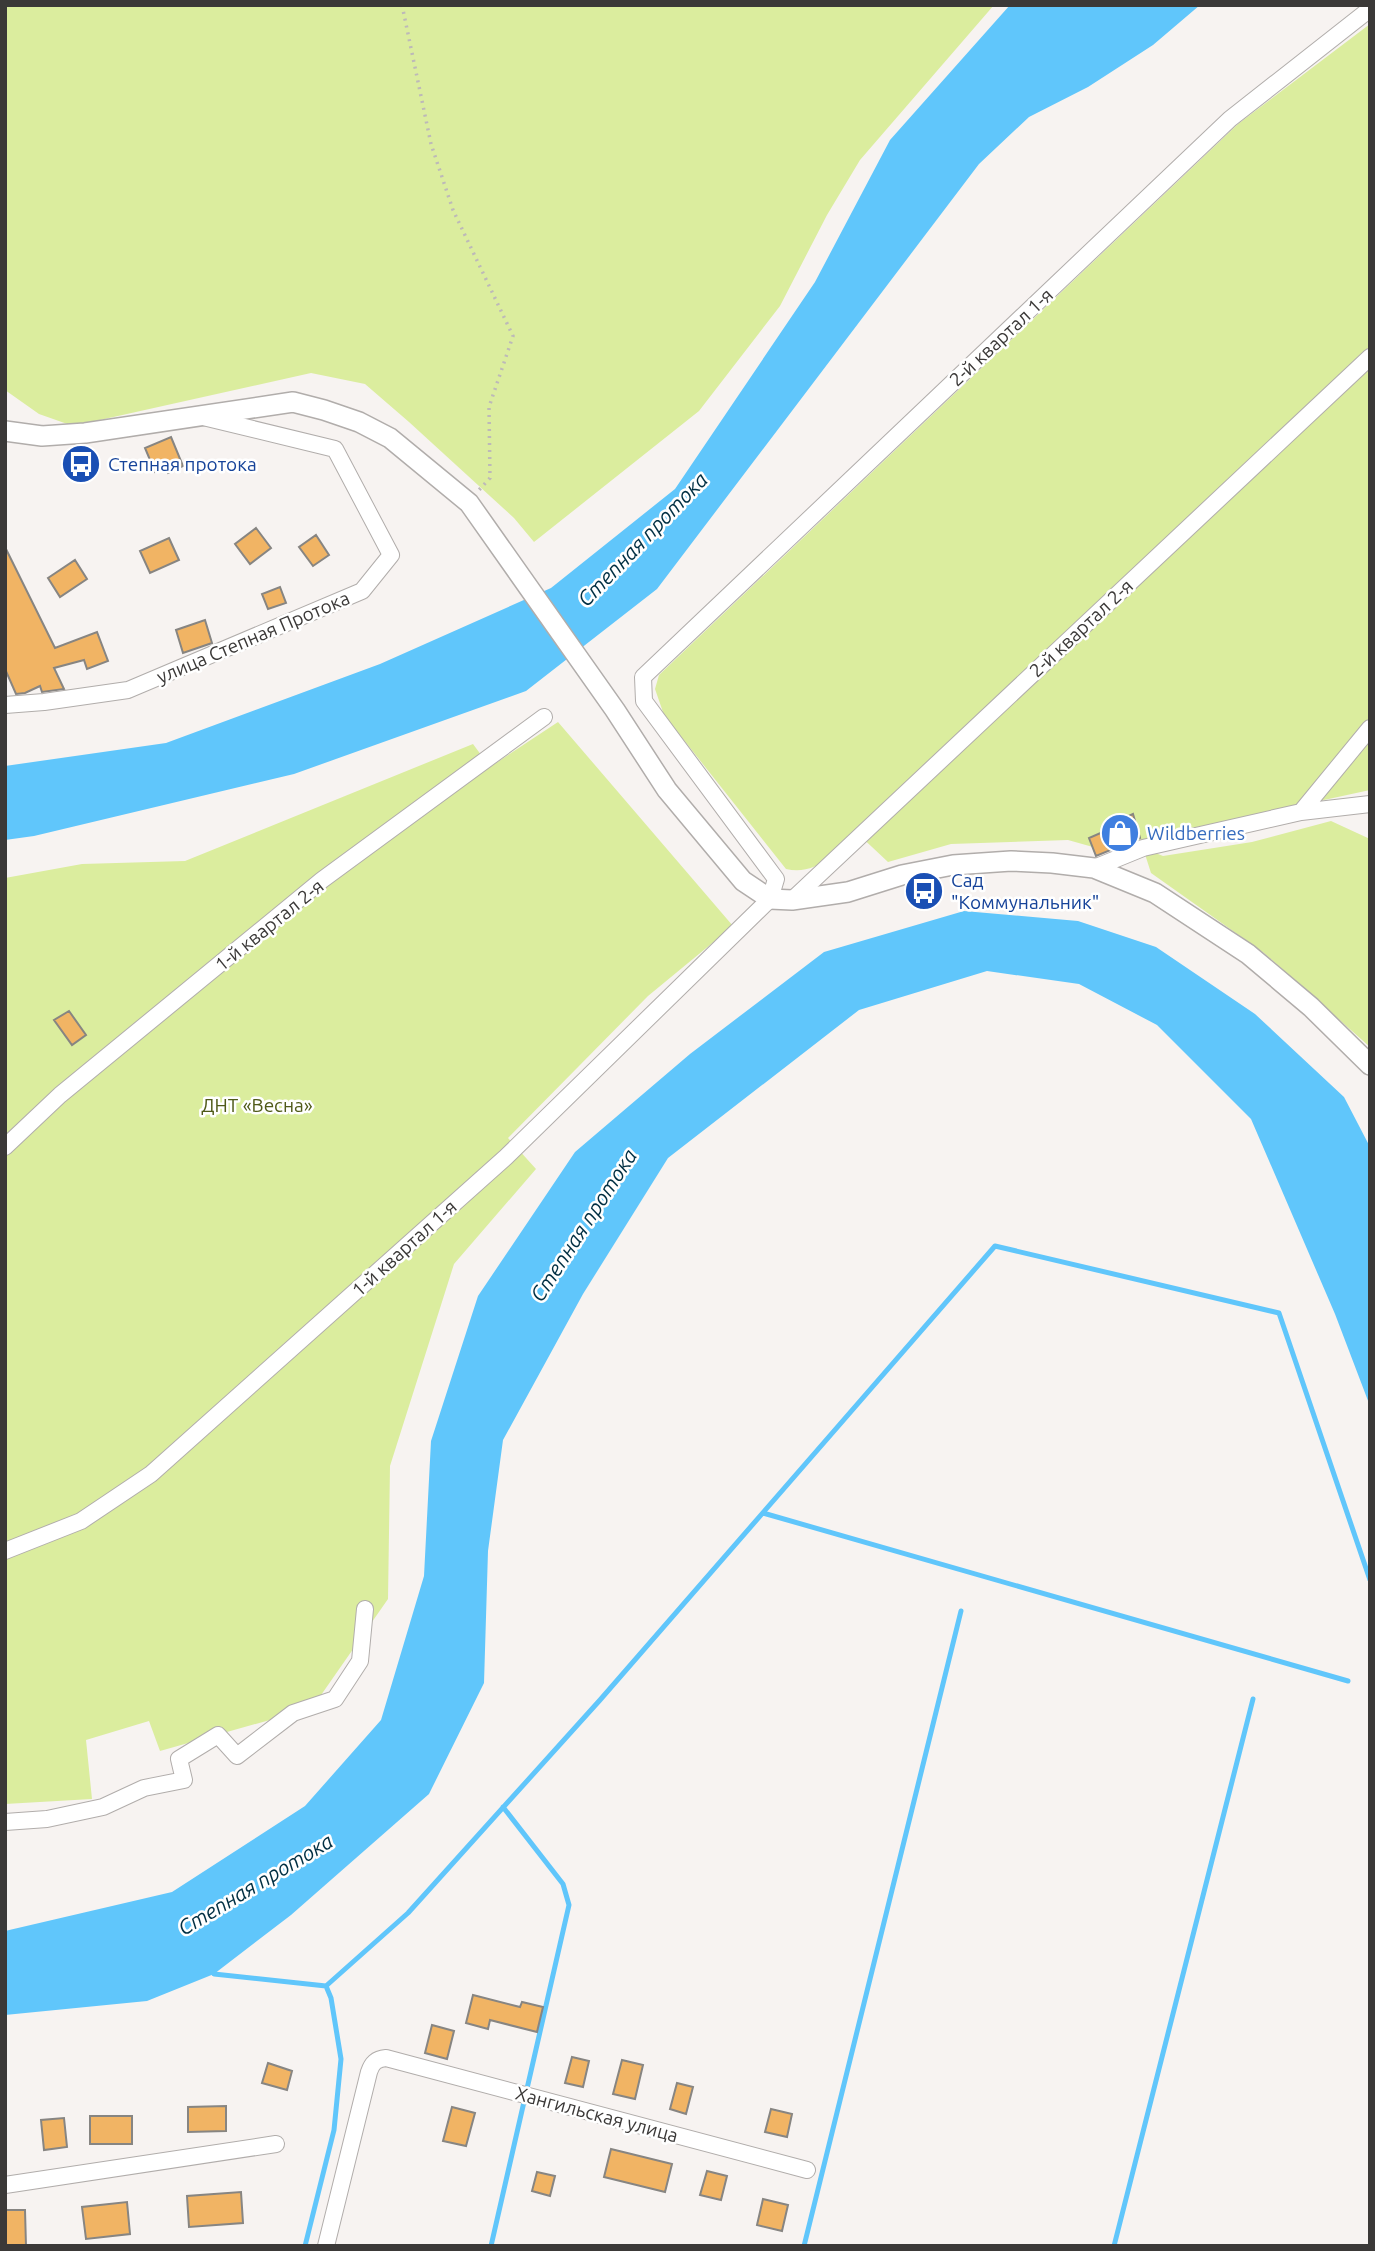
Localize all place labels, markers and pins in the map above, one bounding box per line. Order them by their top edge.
bus stop icon: Степная протока [60,443,102,485]
place label: Степная протока [108,453,257,475]
shop icon: Wildberries [1099,812,1141,854]
place label: Wildberries [1147,822,1245,844]
place label: Сад "Коммунальник" [951,869,1099,913]
bus stop icon: Сад "Коммунальник" [903,870,945,912]

